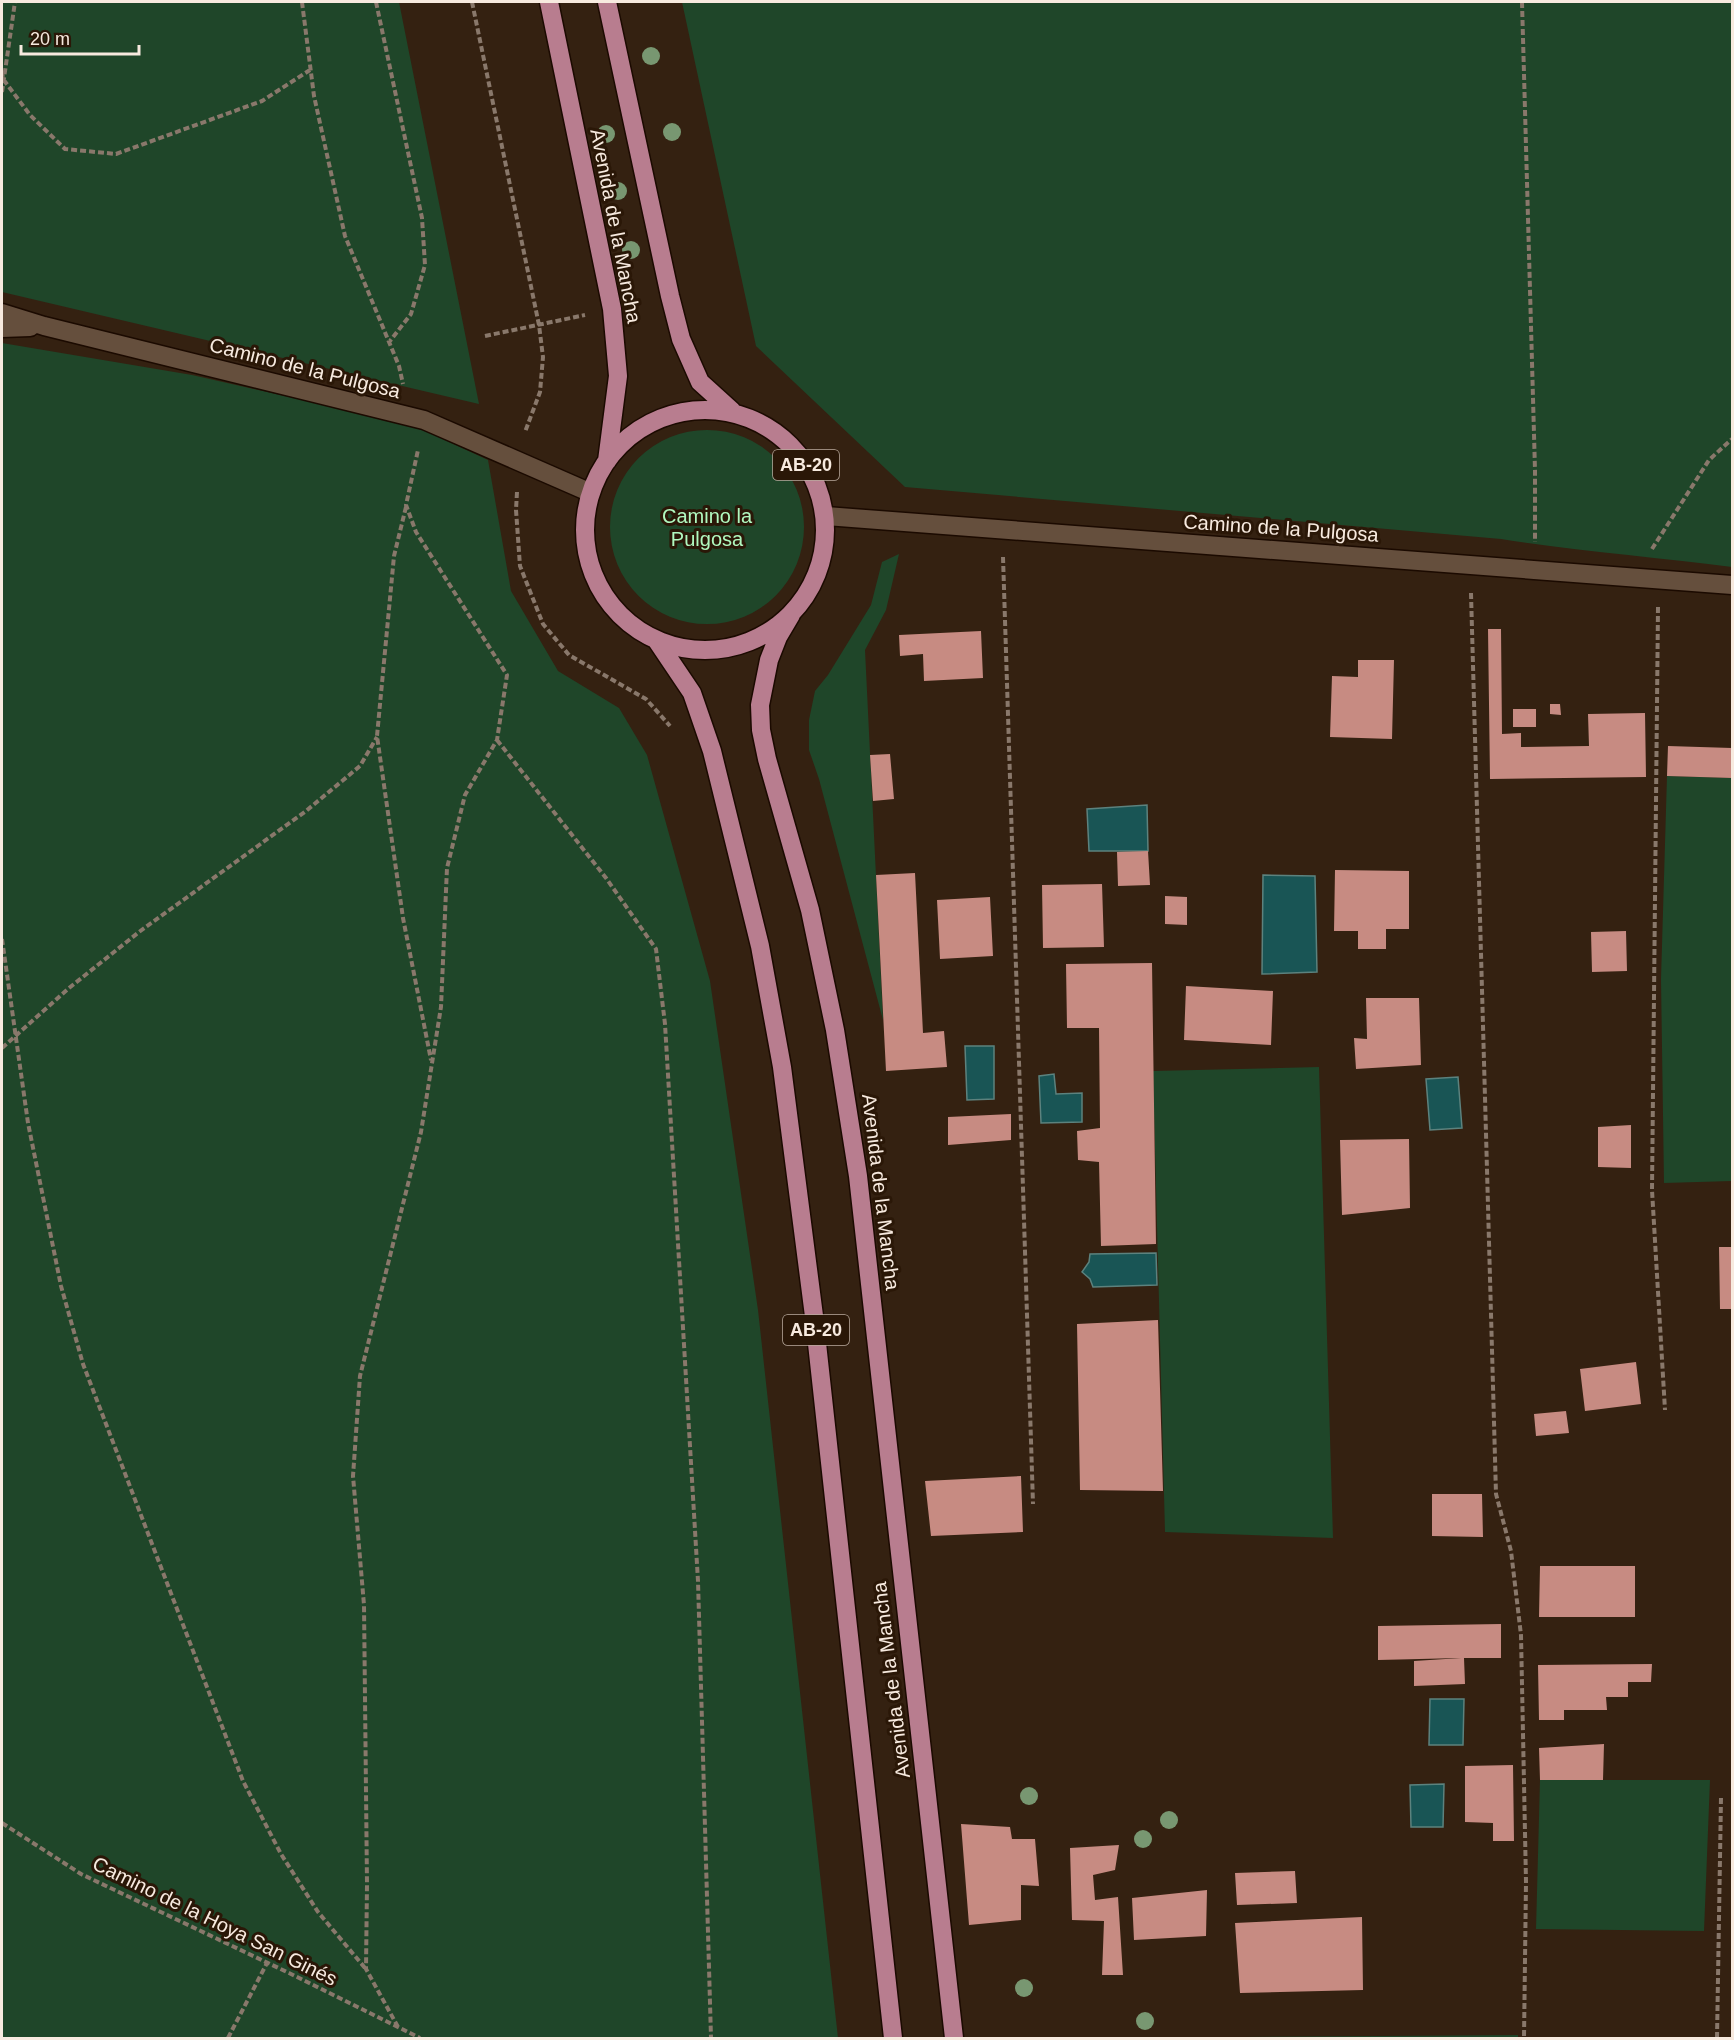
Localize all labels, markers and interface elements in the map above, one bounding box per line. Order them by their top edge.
scale bar [21,18,140,56]
text: 20 m [30,29,70,49]
street label: Avenida de la Mancha [586,127,646,326]
street label: Camino de la Pulgosa [207,334,403,403]
road number: AB-20 [773,450,839,480]
park label: Camino la Pulgosa [662,505,753,550]
street label: Camino de la Pulgosa [1183,510,1380,546]
street label: Avenida de la Mancha [858,1093,904,1292]
road number: AB-20 [783,1315,849,1345]
street label: Avenida de la Mancha [868,1580,914,1779]
street label: Camino de la Hoya San Ginés [89,1852,341,1990]

